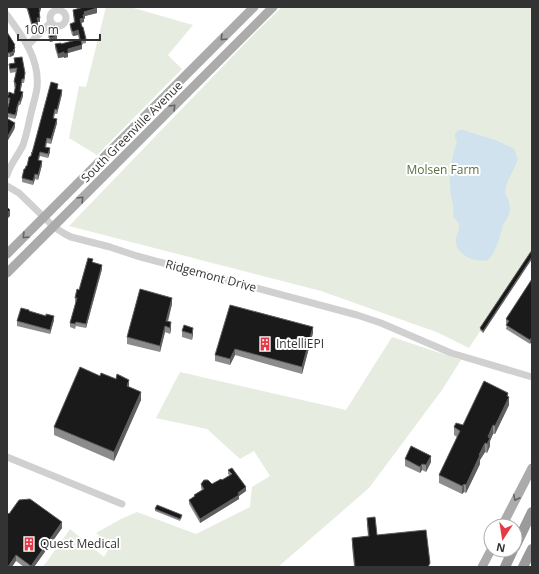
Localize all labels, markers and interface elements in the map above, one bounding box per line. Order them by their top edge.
scale bar [18,16,100,42]
text: 100 m [24,21,59,38]
one-way arrow [220,33,228,41]
street label: South Greenville Avenue [77,77,186,186]
one-way arrow [168,104,176,112]
park label: Molsen Farm [407,161,479,178]
one-way arrow [76,196,84,204]
one-way arrow [22,231,30,239]
street label: Ridgemont Drive [164,255,259,296]
place label: IntelliEPI [276,335,324,352]
building icon: IntelliEPI [257,336,273,352]
one-way arrow [514,494,521,502]
north arrow [483,518,523,558]
place label: Quest Medical [40,535,120,552]
building icon: Quest Medical [21,536,37,552]
text: N [495,540,507,557]

